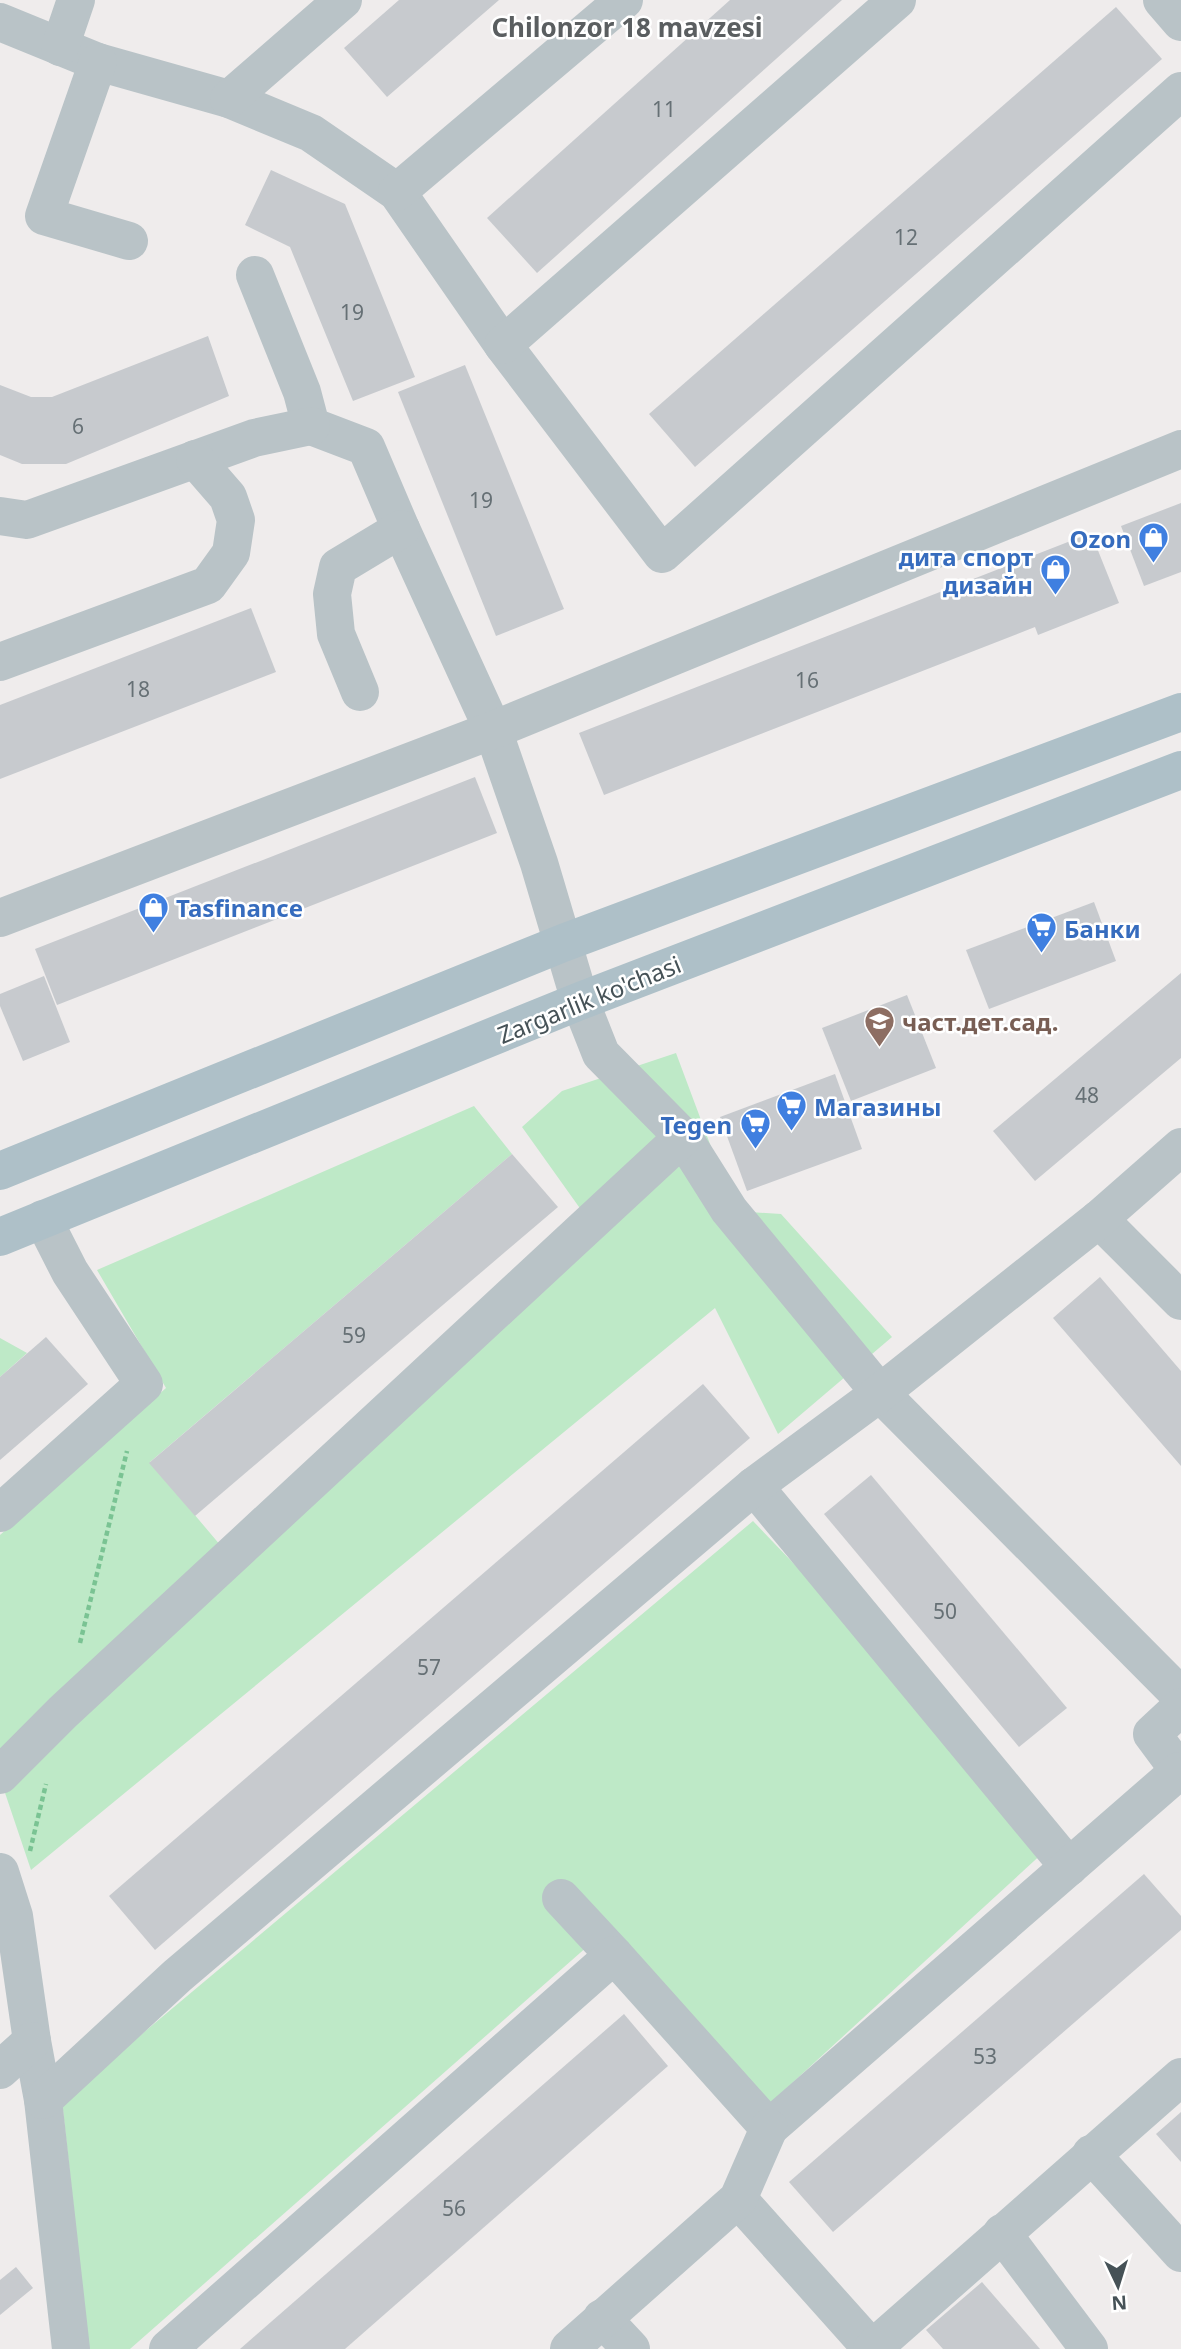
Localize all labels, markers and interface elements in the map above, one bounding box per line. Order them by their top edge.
district label: Chilonzor 18 mavzesi [491,9,763,45]
house number: 11 [652,95,676,123]
house number: 12 [894,223,918,251]
house number: 19 [340,298,364,326]
house number: 6 [72,412,84,440]
house number: 19 [469,486,493,514]
shop icon: Ozon [1137,521,1171,565]
place label: Ozon [1070,522,1131,555]
place label: дита спорт дизайн [899,540,1033,601]
shop icon: дита спорт дизайн [1039,553,1073,597]
house number: 16 [795,666,819,694]
house number: 18 [126,675,150,703]
shop icon: Tasfinance [136,890,170,934]
place label: Tasfinance [176,891,303,924]
supermarket icon: Банки [1024,911,1058,955]
place label: Банки [1064,912,1141,945]
street label: Zargarlik ko'chasi [492,947,686,1051]
school or university icon: част.дет.сад. [862,1004,896,1048]
place label: част.дет.сад. [902,1005,1058,1038]
house number: 48 [1075,1081,1099,1109]
supermarket icon: Магазины [774,1089,808,1133]
place label: Магазины [814,1090,941,1123]
supermarket icon: Tegen [738,1107,772,1151]
place label: Tegen [660,1108,732,1141]
house number: 59 [342,1321,366,1349]
house number: 50 [933,1597,957,1625]
house number: 57 [417,1653,441,1681]
house number: 53 [973,2042,997,2070]
house number: 56 [442,2194,466,2222]
north arrow [1083,2251,1153,2321]
text: N [1111,2289,1128,2316]

